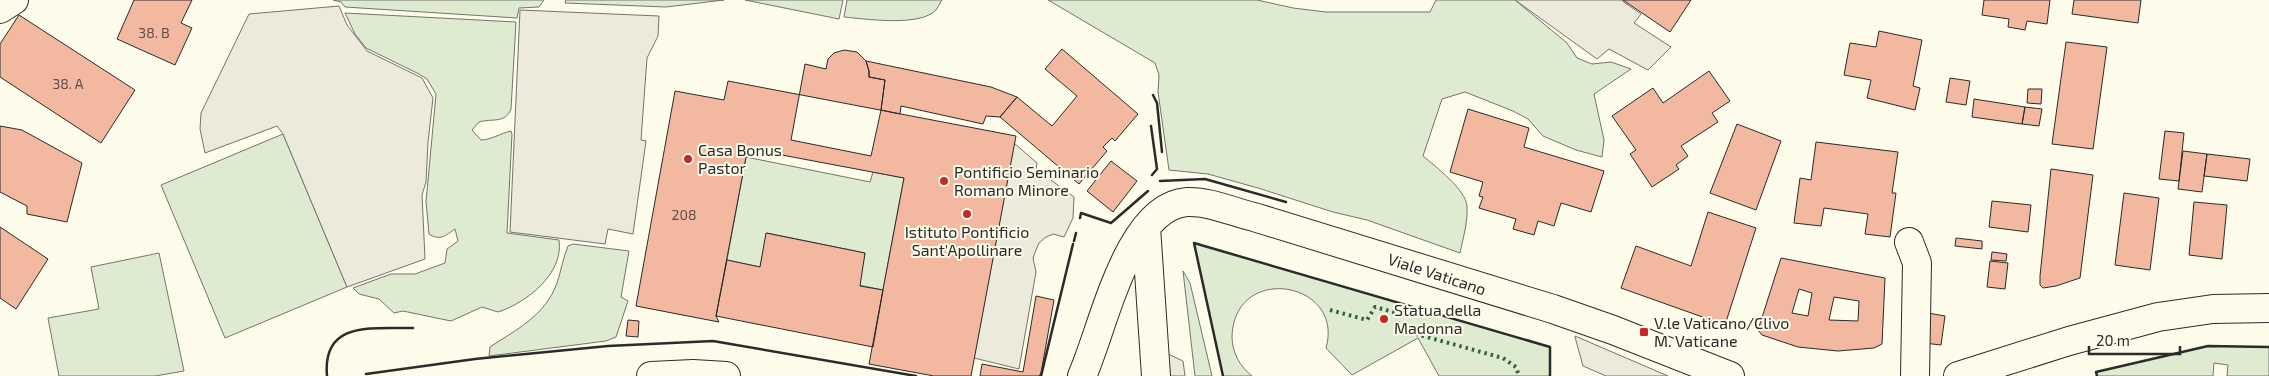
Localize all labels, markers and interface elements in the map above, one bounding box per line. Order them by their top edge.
house number: 38. B [138,24,170,41]
house number: 38. A [53,75,84,92]
place label: Casa Bonus Pastor [698,140,782,177]
marker: Casa Bonus Pastor [682,153,694,165]
place label: Pontificio Seminario Romano Minore [954,162,1099,199]
marker: Pontificio Seminario Romano Minore [938,175,950,187]
house number: 208 [672,206,696,223]
marker: Istituto Pontificio Sant'Apollinare [961,208,973,220]
place label: Istituto Pontificio Sant'Apollinare [905,222,1029,259]
street label: Viale Vaticano [1386,249,1489,298]
place label: Statua della Madonna [1394,300,1481,337]
marker: Statua della Madonna [1378,313,1390,325]
place label: V.le Vaticano/Clivo M. Vaticane [1654,313,1789,350]
scale bar [2089,324,2180,356]
marker: V.le Vaticano/Clivo M. Vaticane [1638,326,1650,338]
text: 20 m [2096,331,2130,349]

